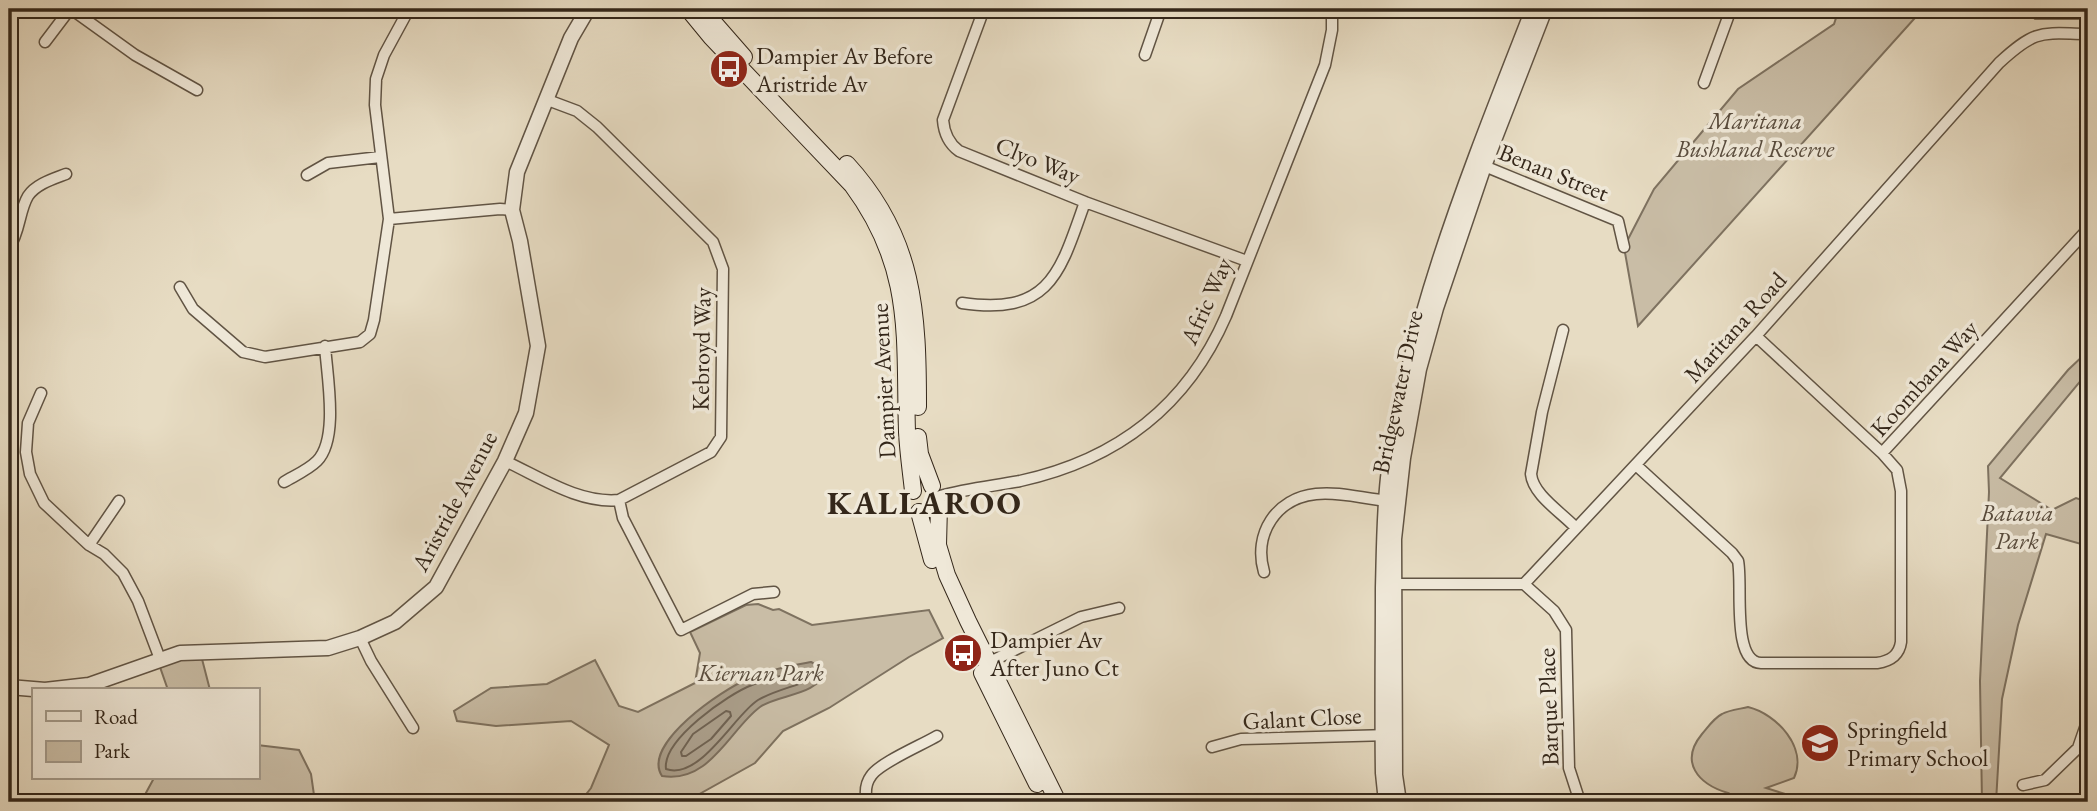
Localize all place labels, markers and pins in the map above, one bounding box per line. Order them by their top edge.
place label: Dampier Av Before Aristride Av [755,40,933,99]
bus stop icon: Dampier Av Before Aristride Av [708,48,750,90]
place label: Dampier Av After Juno Ct [989,624,1119,683]
bus stop icon: Dampier Av After Juno Ct [942,632,984,674]
place label: Springfield Primary School [1847,714,1988,773]
school or university icon: Springfield Primary School [1799,722,1841,764]

